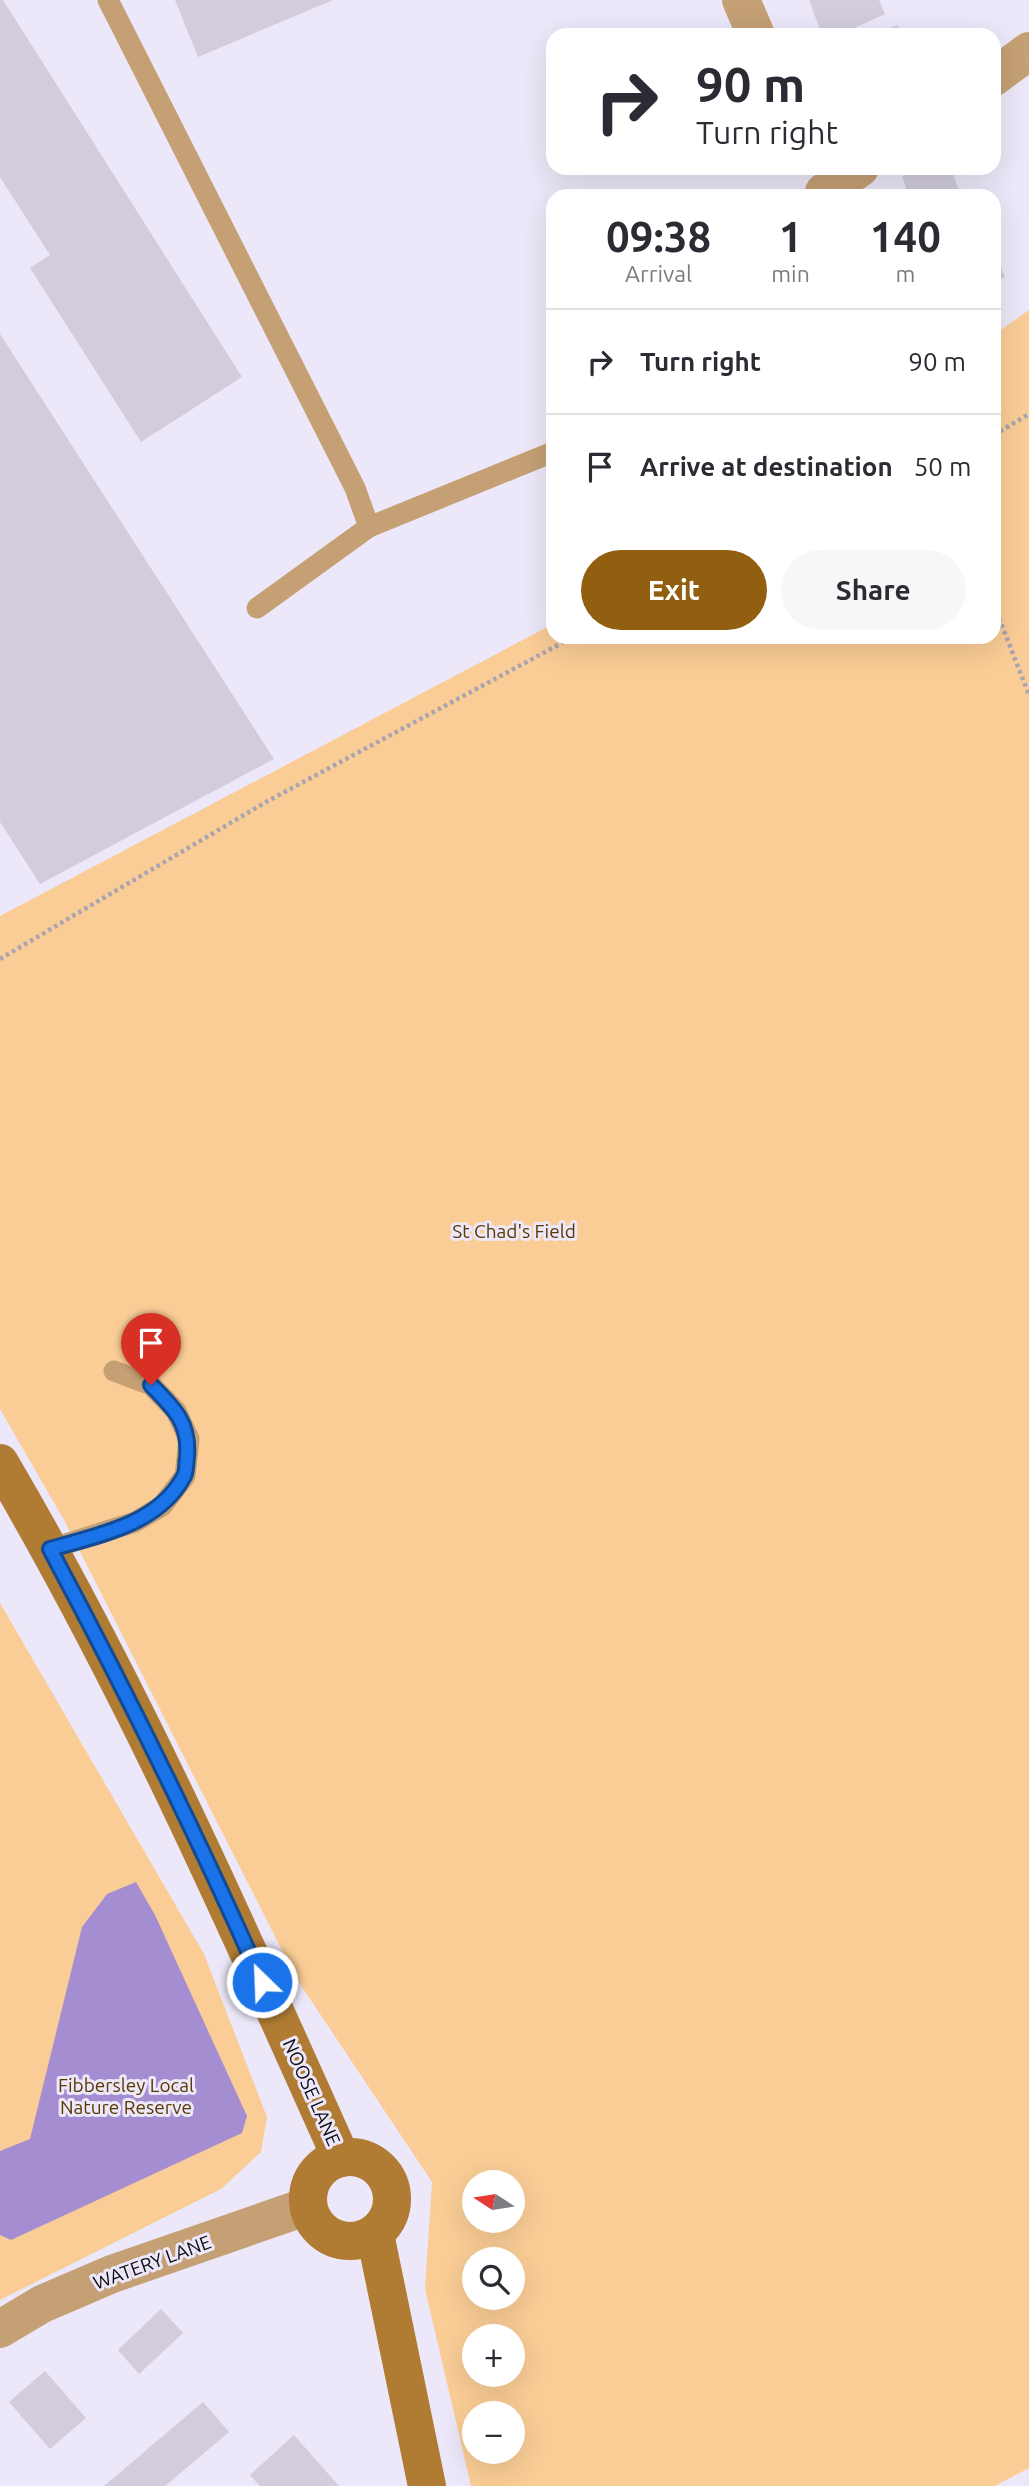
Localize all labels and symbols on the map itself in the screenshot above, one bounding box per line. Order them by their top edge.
park label: St Chad's Field [452,1220,576,1242]
pin [121,1313,181,1385]
position arrow [225,1945,299,2019]
street label: NOOSE LANE [279,2035,345,2149]
park label: Fibbersley Local Nature Reserve [58,2074,194,2118]
north arrow [462,2170,525,2233]
street label: WATERY LANE [90,2231,214,2293]

